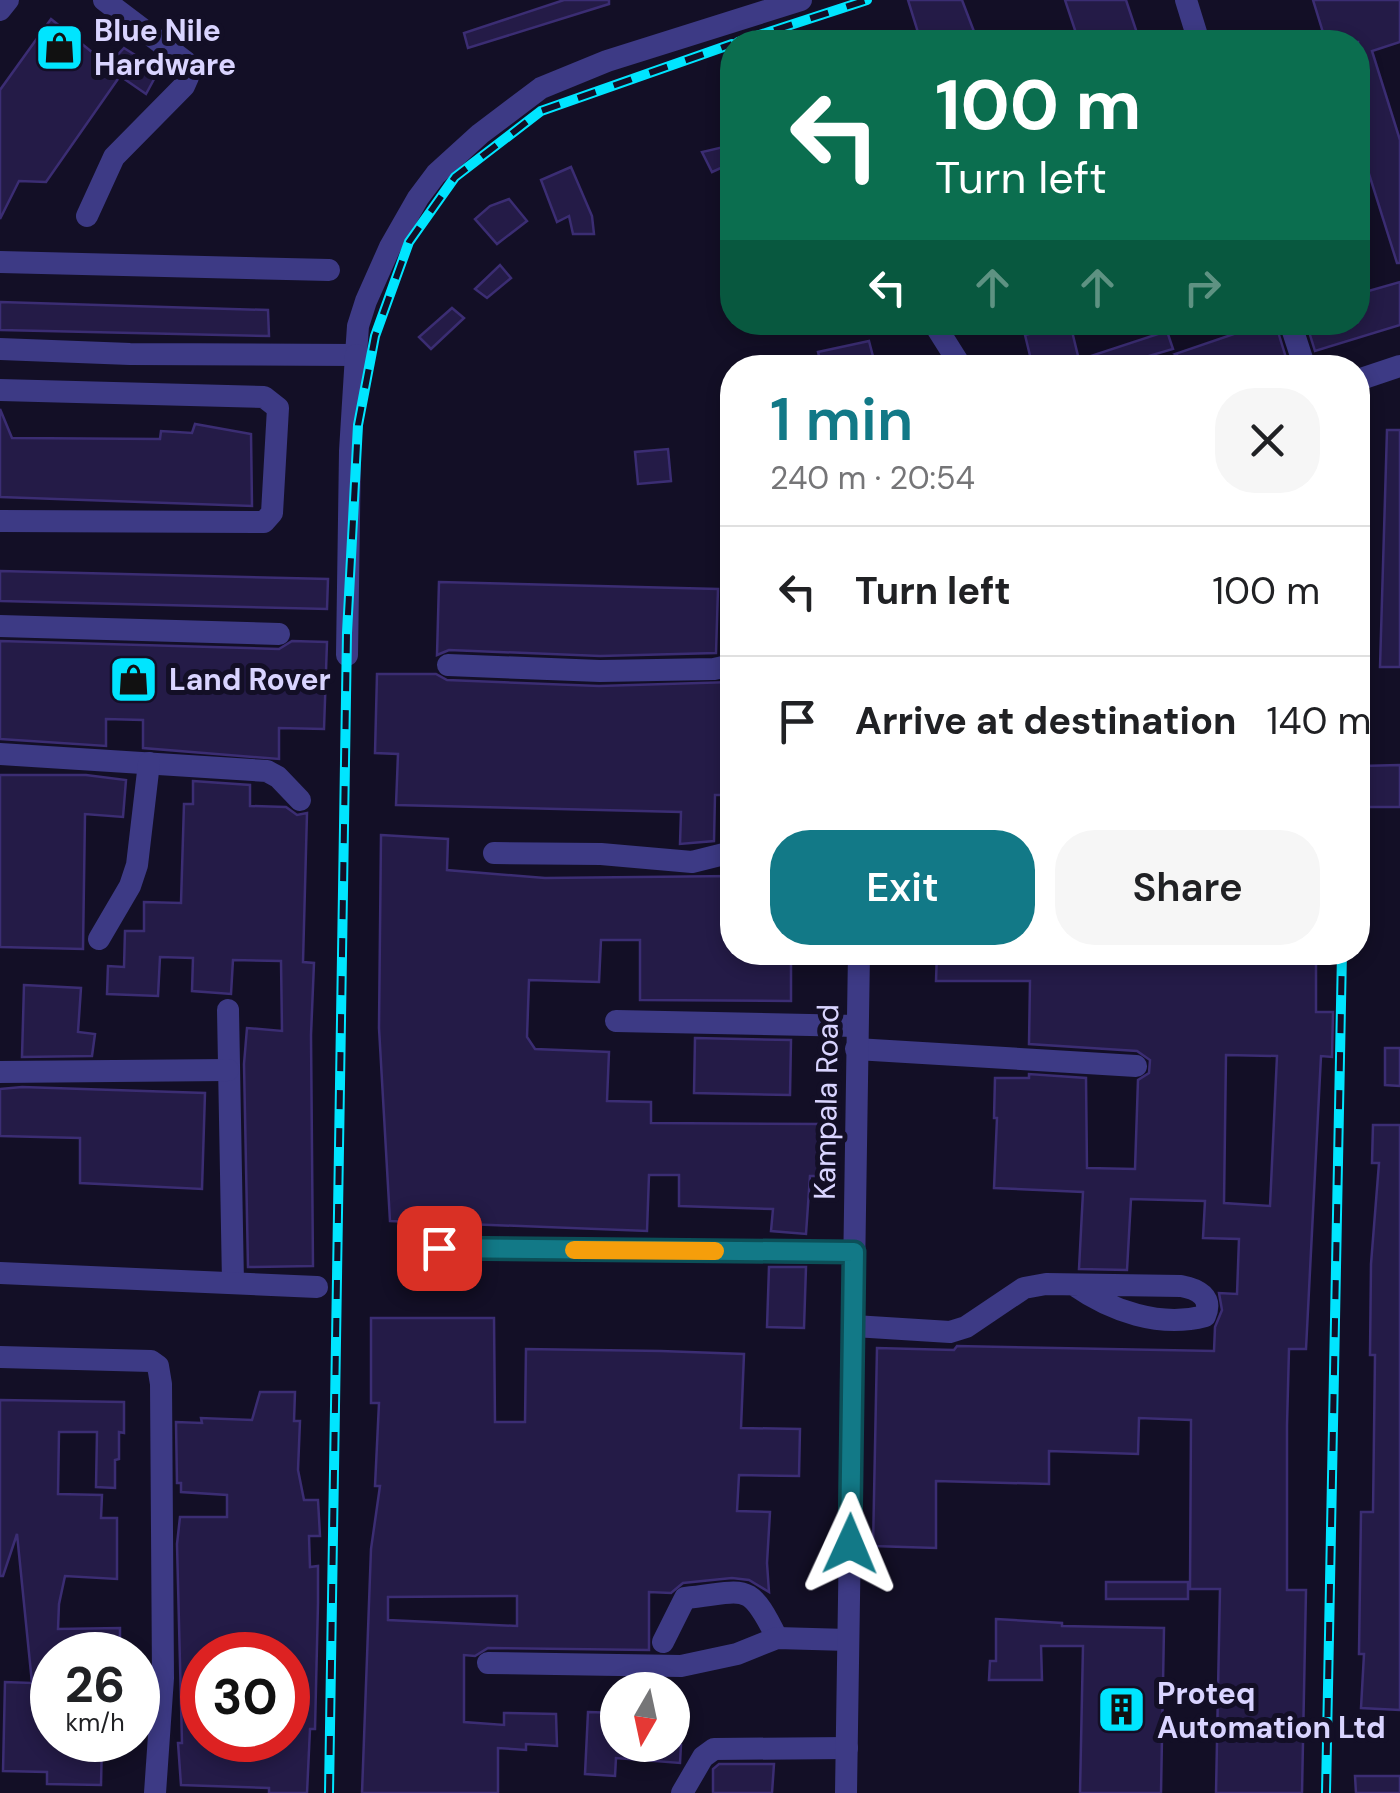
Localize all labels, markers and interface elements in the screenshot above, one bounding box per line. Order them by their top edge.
place label: Blue Nile Hardware [94,11,236,84]
shop icon: Blue Nile Hardware [33,21,85,73]
text: 100 m [935,60,1141,151]
icon: left [770,70,900,200]
text: Turn left [935,148,1107,207]
icon: left [860,260,915,315]
icon: ahead [965,260,1020,315]
icon: ahead [1070,260,1125,315]
icon: right [1175,260,1230,315]
text: 1 min [770,380,913,459]
button: close [1215,388,1320,493]
text: 240 m · 20:54 [770,457,975,499]
icon: left [770,564,825,619]
text: Turn left [855,566,1011,616]
text: 100 m [1212,566,1320,616]
shop icon: Land Rover [108,653,160,705]
place label: Land Rover [169,660,331,699]
icon: arrive [770,694,825,749]
text: Arrive at destination [855,696,1237,746]
text: 140 m [1267,696,1371,746]
button: Exit [770,830,1035,945]
button: Share [1055,830,1320,945]
street label: Kampala Road [805,1004,847,1200]
pin [397,1206,482,1291]
icon: arrive [412,1221,467,1276]
position arrow [798,1492,902,1596]
speed limit sign: 30 [180,1632,310,1762]
text: 26 [65,1652,125,1718]
north arrow [600,1672,690,1762]
map controls [600,1672,690,1762]
place label: Proteq Automation Ltd [1157,1674,1386,1747]
building icon: Proteq Automation Ltd [1096,1684,1148,1736]
text: km/h [65,1706,125,1739]

